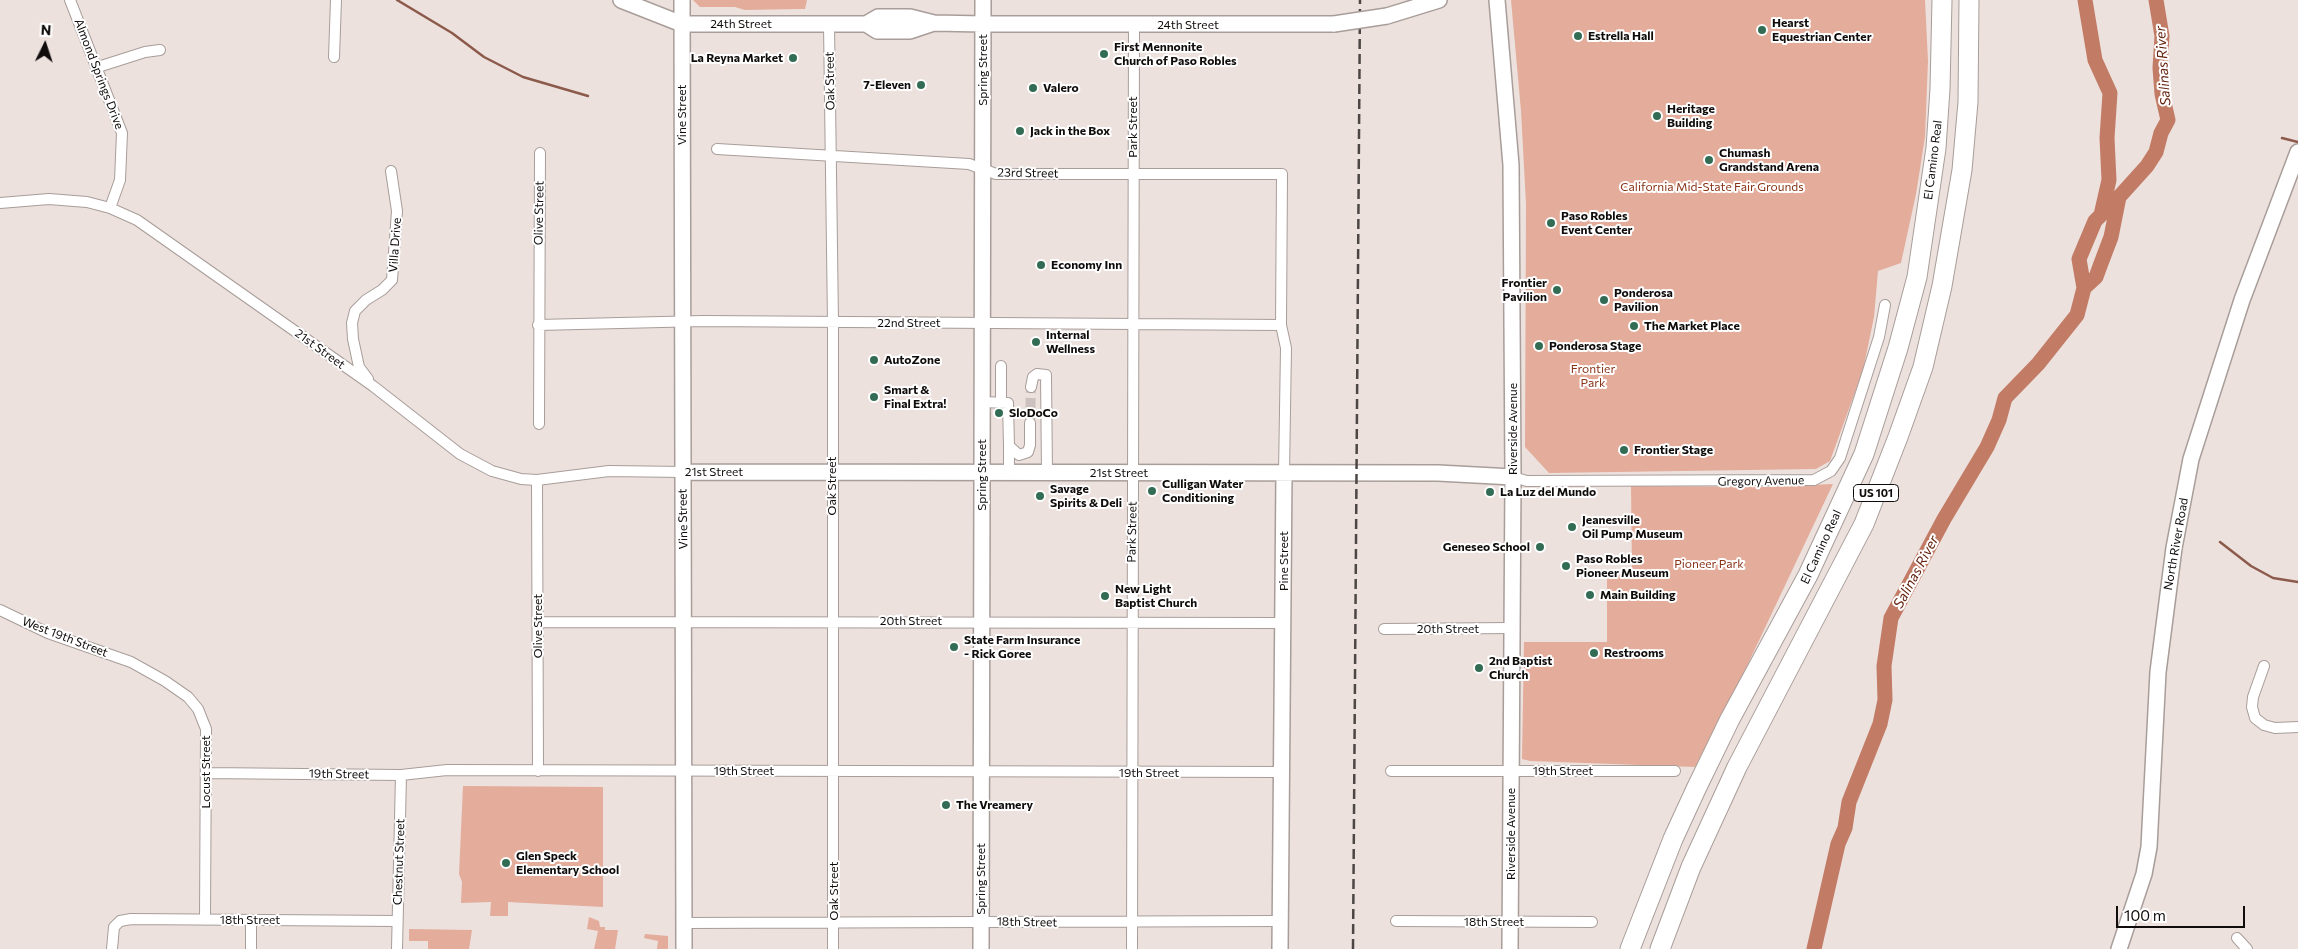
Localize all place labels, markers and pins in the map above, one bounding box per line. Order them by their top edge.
place label: Hearst Equestrian Center [1772,16,1872,44]
marker: Hearst Equestrian Center [1756,24,1768,36]
place label: Estrella Hall [1588,29,1654,43]
marker: Estrella Hall [1572,30,1584,42]
place label: First Mennonite Church of Paso Robles [1114,40,1237,68]
marker: First Mennonite Church of Paso Robles [1098,48,1110,60]
place label: La Reyna Market [691,51,783,65]
marker: La Reyna Market [787,52,799,64]
place label: 7-Eleven [863,78,911,92]
marker: 7-Eleven [915,79,927,91]
place label: Valero [1043,81,1079,95]
marker: Valero [1027,82,1039,94]
place label: Heritage Building [1667,102,1715,130]
marker: Heritage Building [1651,110,1663,122]
place label: Jack in the Box [1030,124,1110,138]
marker: Jack in the Box [1014,125,1026,137]
place label: Chumash Grandstand Arena [1719,146,1819,174]
marker: Chumash Grandstand Arena [1703,154,1715,166]
place label: Paso Robles Event Center [1561,209,1633,237]
marker: Paso Robles Event Center [1545,217,1557,229]
place label: Economy Inn [1051,258,1122,272]
marker: Economy Inn [1035,259,1047,271]
place label: Frontier Pavilion [1502,276,1547,304]
marker: Frontier Pavilion [1551,284,1563,296]
place label: Ponderosa Pavilion [1614,286,1673,314]
marker: Ponderosa Pavilion [1598,294,1610,306]
place label: The Market Place [1644,319,1740,333]
marker: The Market Place [1628,320,1640,332]
place label: Internal Wellness [1046,328,1095,356]
marker: Internal Wellness [1030,336,1042,348]
place label: Ponderosa Stage [1549,339,1641,353]
marker: Ponderosa Stage [1533,340,1545,352]
place label: AutoZone [884,353,940,367]
marker: AutoZone [868,354,880,366]
place label: Smart & Final Extra! [884,383,946,411]
marker: Smart & Final Extra! [868,391,880,403]
place label: SloDoCo [1009,406,1058,420]
marker: SloDoCo [993,407,1005,419]
place label: Frontier Stage [1634,443,1713,457]
marker: Frontier Stage [1618,444,1630,456]
place label: Culligan Water Conditioning [1162,477,1244,505]
place label: Savage Spirits & Deli [1050,482,1122,510]
marker: Culligan Water Conditioning [1146,485,1158,497]
place label: La Luz del Mundo [1500,485,1596,499]
marker: La Luz del Mundo [1484,486,1496,498]
marker: Savage Spirits & Deli [1034,490,1046,502]
place label: Jeanesville Oil Pump Museum [1582,513,1683,541]
marker: Jeanesville Oil Pump Museum [1566,521,1578,533]
place label: Geneseo School [1443,540,1530,554]
marker: Geneseo School [1534,541,1546,553]
place label: Paso Robles Pioneer Museum [1576,552,1669,580]
marker: Paso Robles Pioneer Museum [1560,560,1572,572]
place label: New Light Baptist Church [1115,582,1197,610]
place label: Main Building [1600,588,1676,602]
marker: Main Building [1584,589,1596,601]
marker: New Light Baptist Church [1099,590,1111,602]
place label: State Farm Insurance - Rick Goree [964,633,1080,661]
marker: State Farm Insurance - Rick Goree [948,641,960,653]
place label: Restrooms [1604,646,1664,660]
marker: Restrooms [1588,647,1600,659]
place label: 2nd Baptist Church [1489,654,1552,682]
marker: 2nd Baptist Church [1473,662,1485,674]
place label: The Vreamery [956,798,1033,812]
marker: The Vreamery [940,799,952,811]
place label: Glen Speck Elementary School [516,849,619,877]
marker: Glen Speck Elementary School [500,857,512,869]

